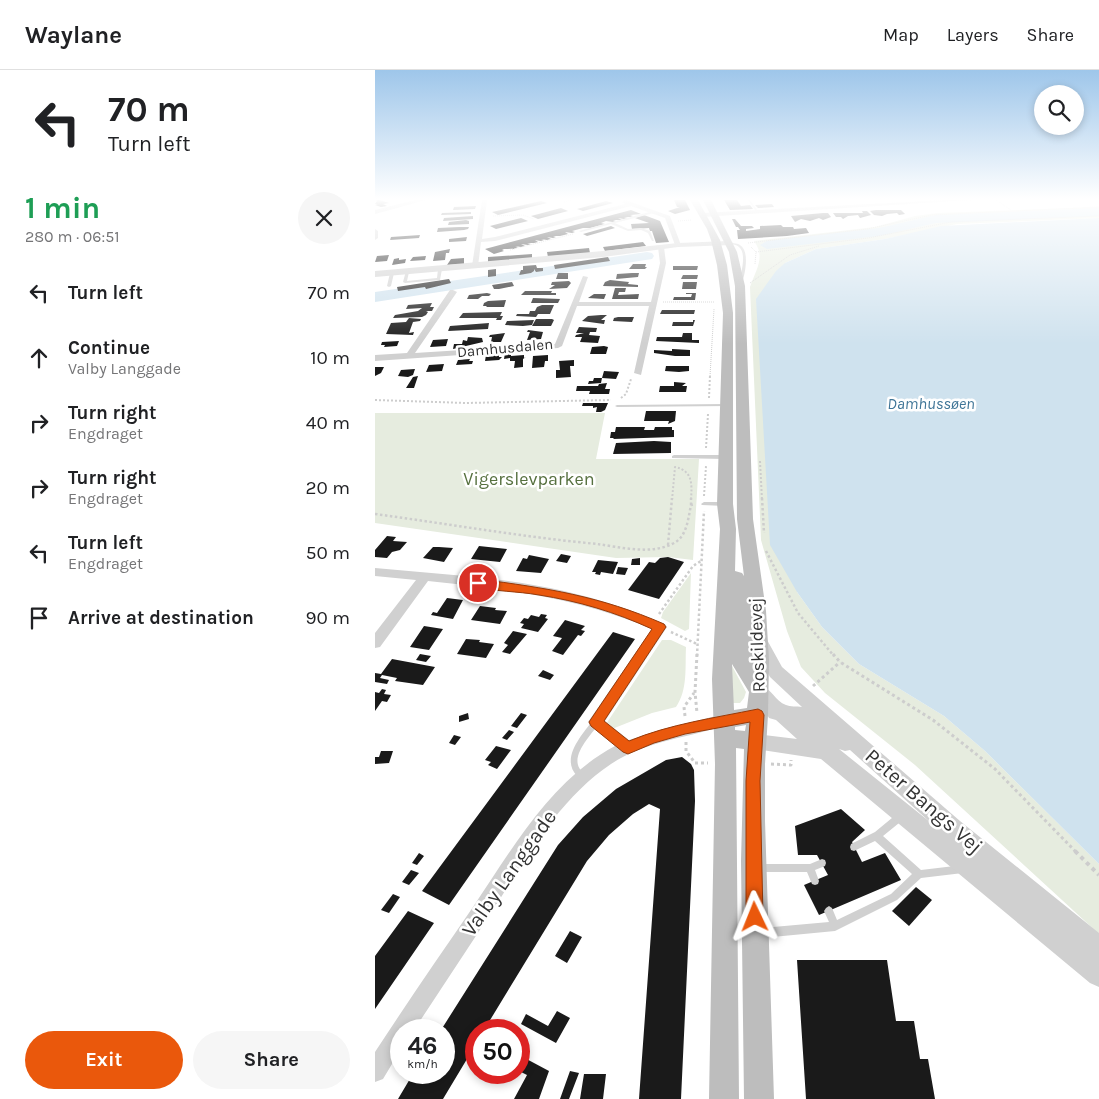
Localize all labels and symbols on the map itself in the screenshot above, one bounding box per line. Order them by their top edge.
street label: Damhusdalen [456,335,554,361]
water label: Damhussøen [887,394,975,413]
park label: Vigerslevparken [463,468,595,490]
pin [457,562,499,604]
street label: Roskildevej [744,597,770,693]
street label: Peter Bangs Vej [861,744,987,858]
street label: Valby Langgade [457,805,561,941]
position arrow [728,890,780,942]
speed limit sign: 50 [465,1019,530,1084]

